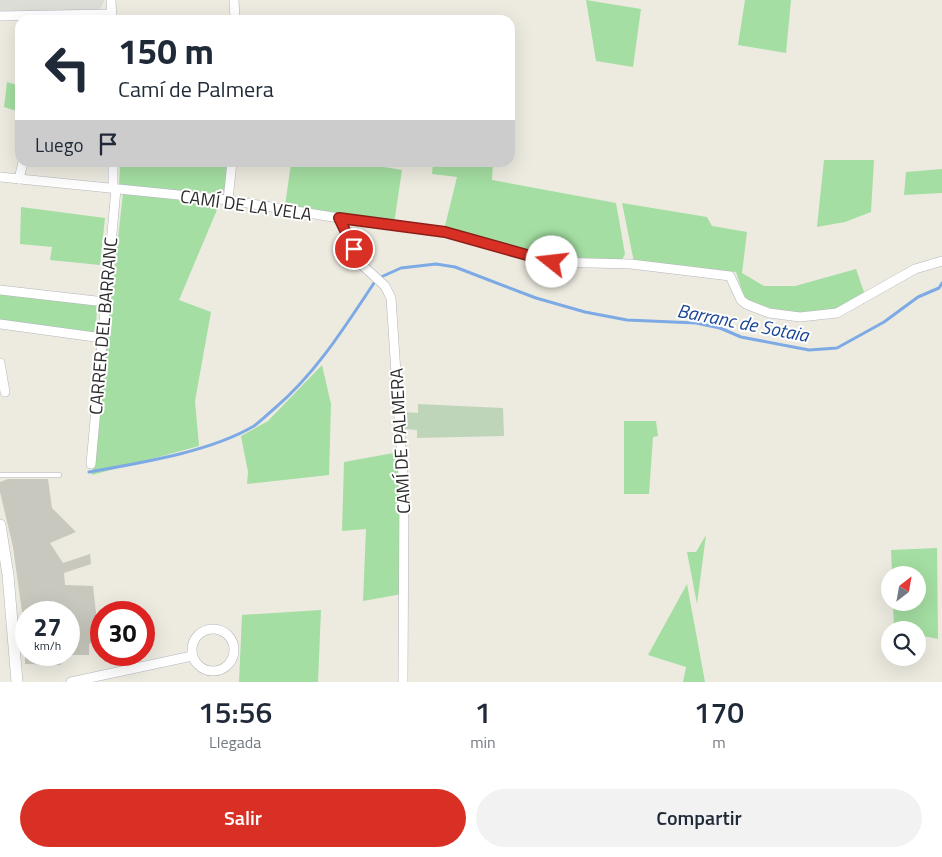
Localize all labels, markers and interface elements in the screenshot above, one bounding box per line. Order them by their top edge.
text: 150 m [118,24,214,78]
icon: left [35,35,100,100]
text: Camí de Palmera [118,72,274,106]
text: Luego [35,130,84,159]
icon: arrive [94,130,122,158]
street label: CAMÍ DE LA VELA [178,182,314,228]
pin [333,228,375,270]
icon: arrive [340,235,368,263]
position arrow [525,235,577,287]
street label: CARRER DEL BARRANC [82,236,124,416]
water label: Barranc de Sotaia [675,295,813,349]
street label: CAMÍ DE PALMERA [383,367,417,514]
north arrow [881,566,926,611]
map controls [881,566,926,666]
speed limit sign: 30 [90,601,155,666]
text: 27 [33,608,62,646]
button: search [881,621,926,666]
text: km/h [34,636,61,655]
text: 15:56 [198,689,272,735]
text: 1 [475,689,491,735]
text: 170 [694,689,744,735]
text: Llegada [209,730,261,754]
text: min [470,730,496,754]
text: m [712,730,726,754]
button: Salir [20,789,466,847]
button: Compartir [476,789,922,847]

